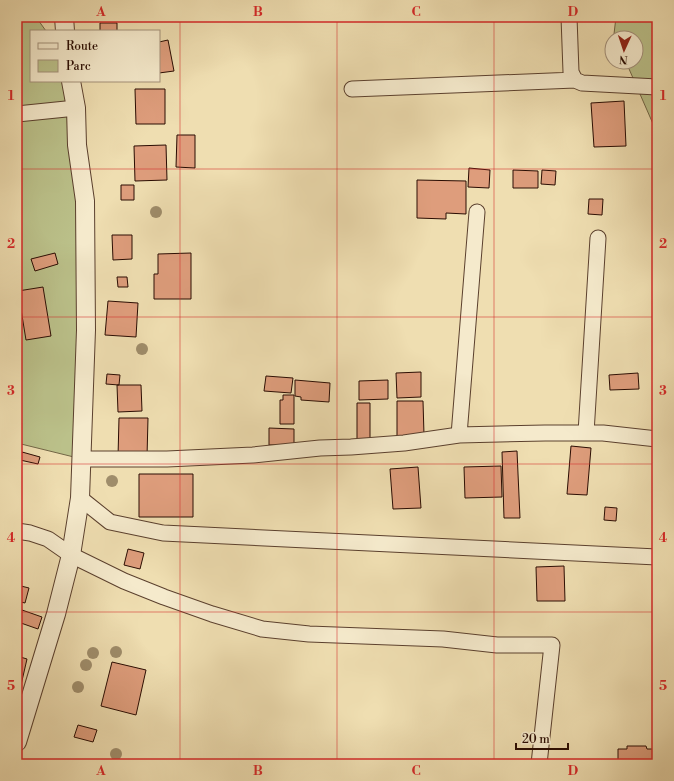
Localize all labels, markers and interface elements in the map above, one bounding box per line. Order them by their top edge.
text: A [95,4,106,20]
text: B [253,4,263,20]
text: C [411,4,421,20]
text: D [568,4,578,20]
legend [30,30,160,82]
north arrow [604,30,644,70]
text: Route [66,39,98,54]
text: N [619,52,628,66]
text: Parc [66,59,91,74]
text: 1 [8,88,15,104]
text: 1 [660,88,667,104]
text: 2 [7,236,15,252]
text: 2 [659,236,667,252]
text: 3 [7,383,15,399]
text: 3 [659,383,667,399]
text: 4 [7,530,16,546]
text: 4 [659,530,668,546]
text: 5 [7,678,15,694]
text: 5 [659,678,667,694]
scale bar [516,725,568,751]
text: 20 m [522,732,550,747]
text: A [95,763,106,779]
text: B [253,763,263,779]
text: C [411,763,421,779]
text: D [568,763,578,779]

